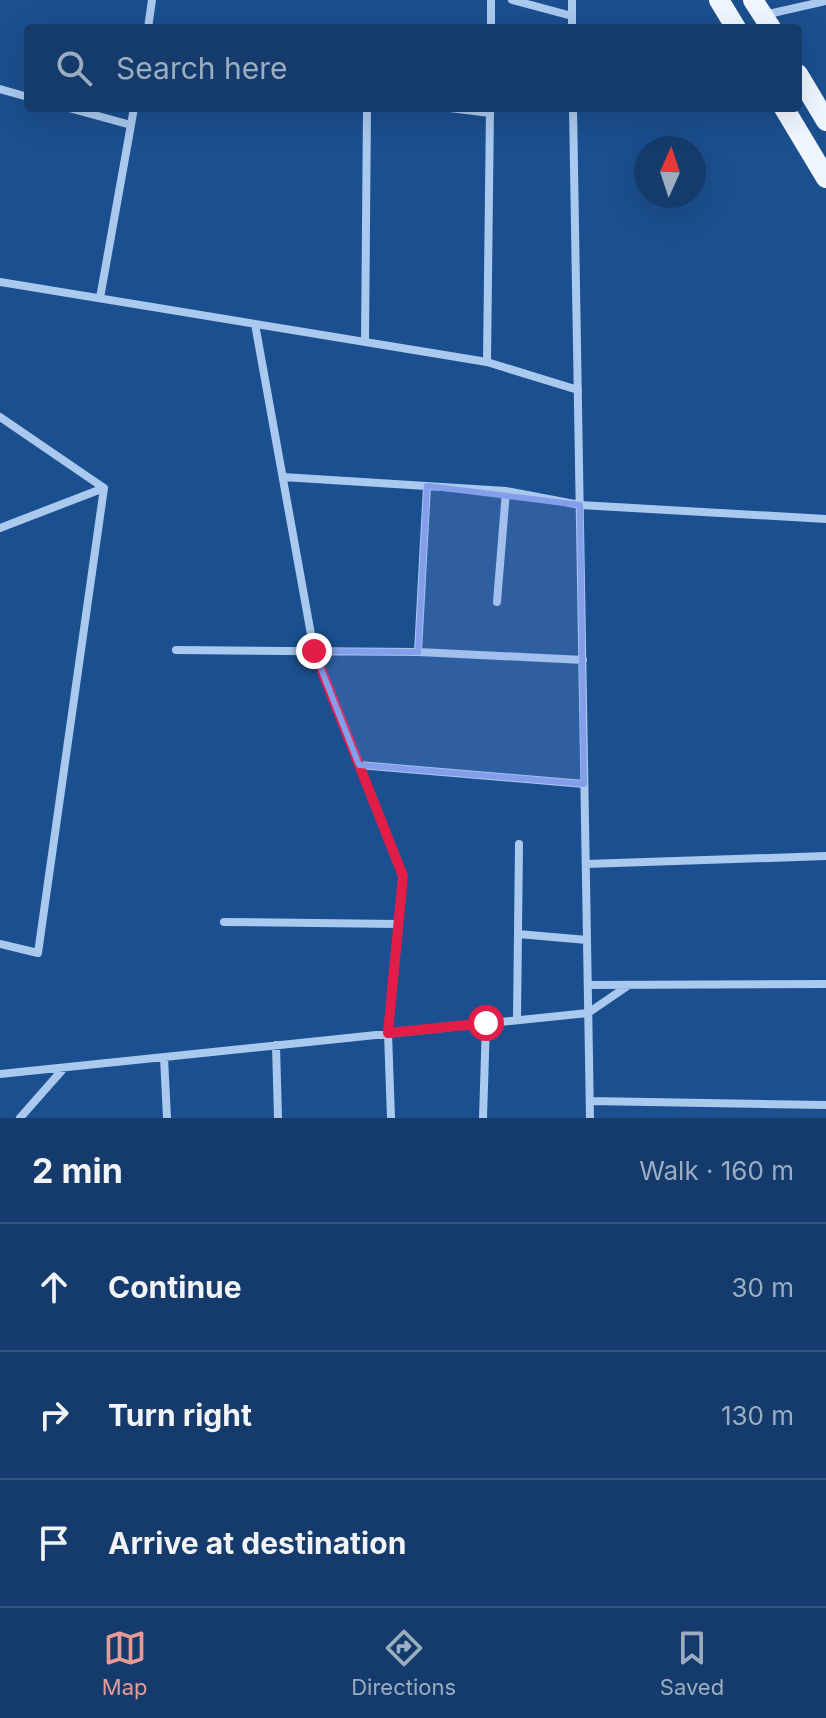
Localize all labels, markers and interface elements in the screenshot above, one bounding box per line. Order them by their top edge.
search box [24,24,802,112]
icon: search [52,46,96,90]
text: Search here [116,50,288,86]
north arrow [634,136,706,208]
route end [296,633,332,669]
route start [468,1005,504,1041]
text: 2 min [32,1150,123,1191]
text: Walk · 160 m [639,1155,794,1186]
icon: ahead [32,1265,76,1309]
text: Continue [108,1269,242,1305]
text: 30 m [731,1272,794,1303]
icon: right [32,1393,76,1437]
text: Turn right [108,1397,252,1433]
text: 130 m [721,1400,794,1431]
icon: arrive [32,1521,76,1565]
text: Arrive at destination [108,1525,406,1561]
tab: Map [102,1626,148,1700]
tab: Directions [351,1626,456,1700]
tab: Saved [660,1626,724,1700]

